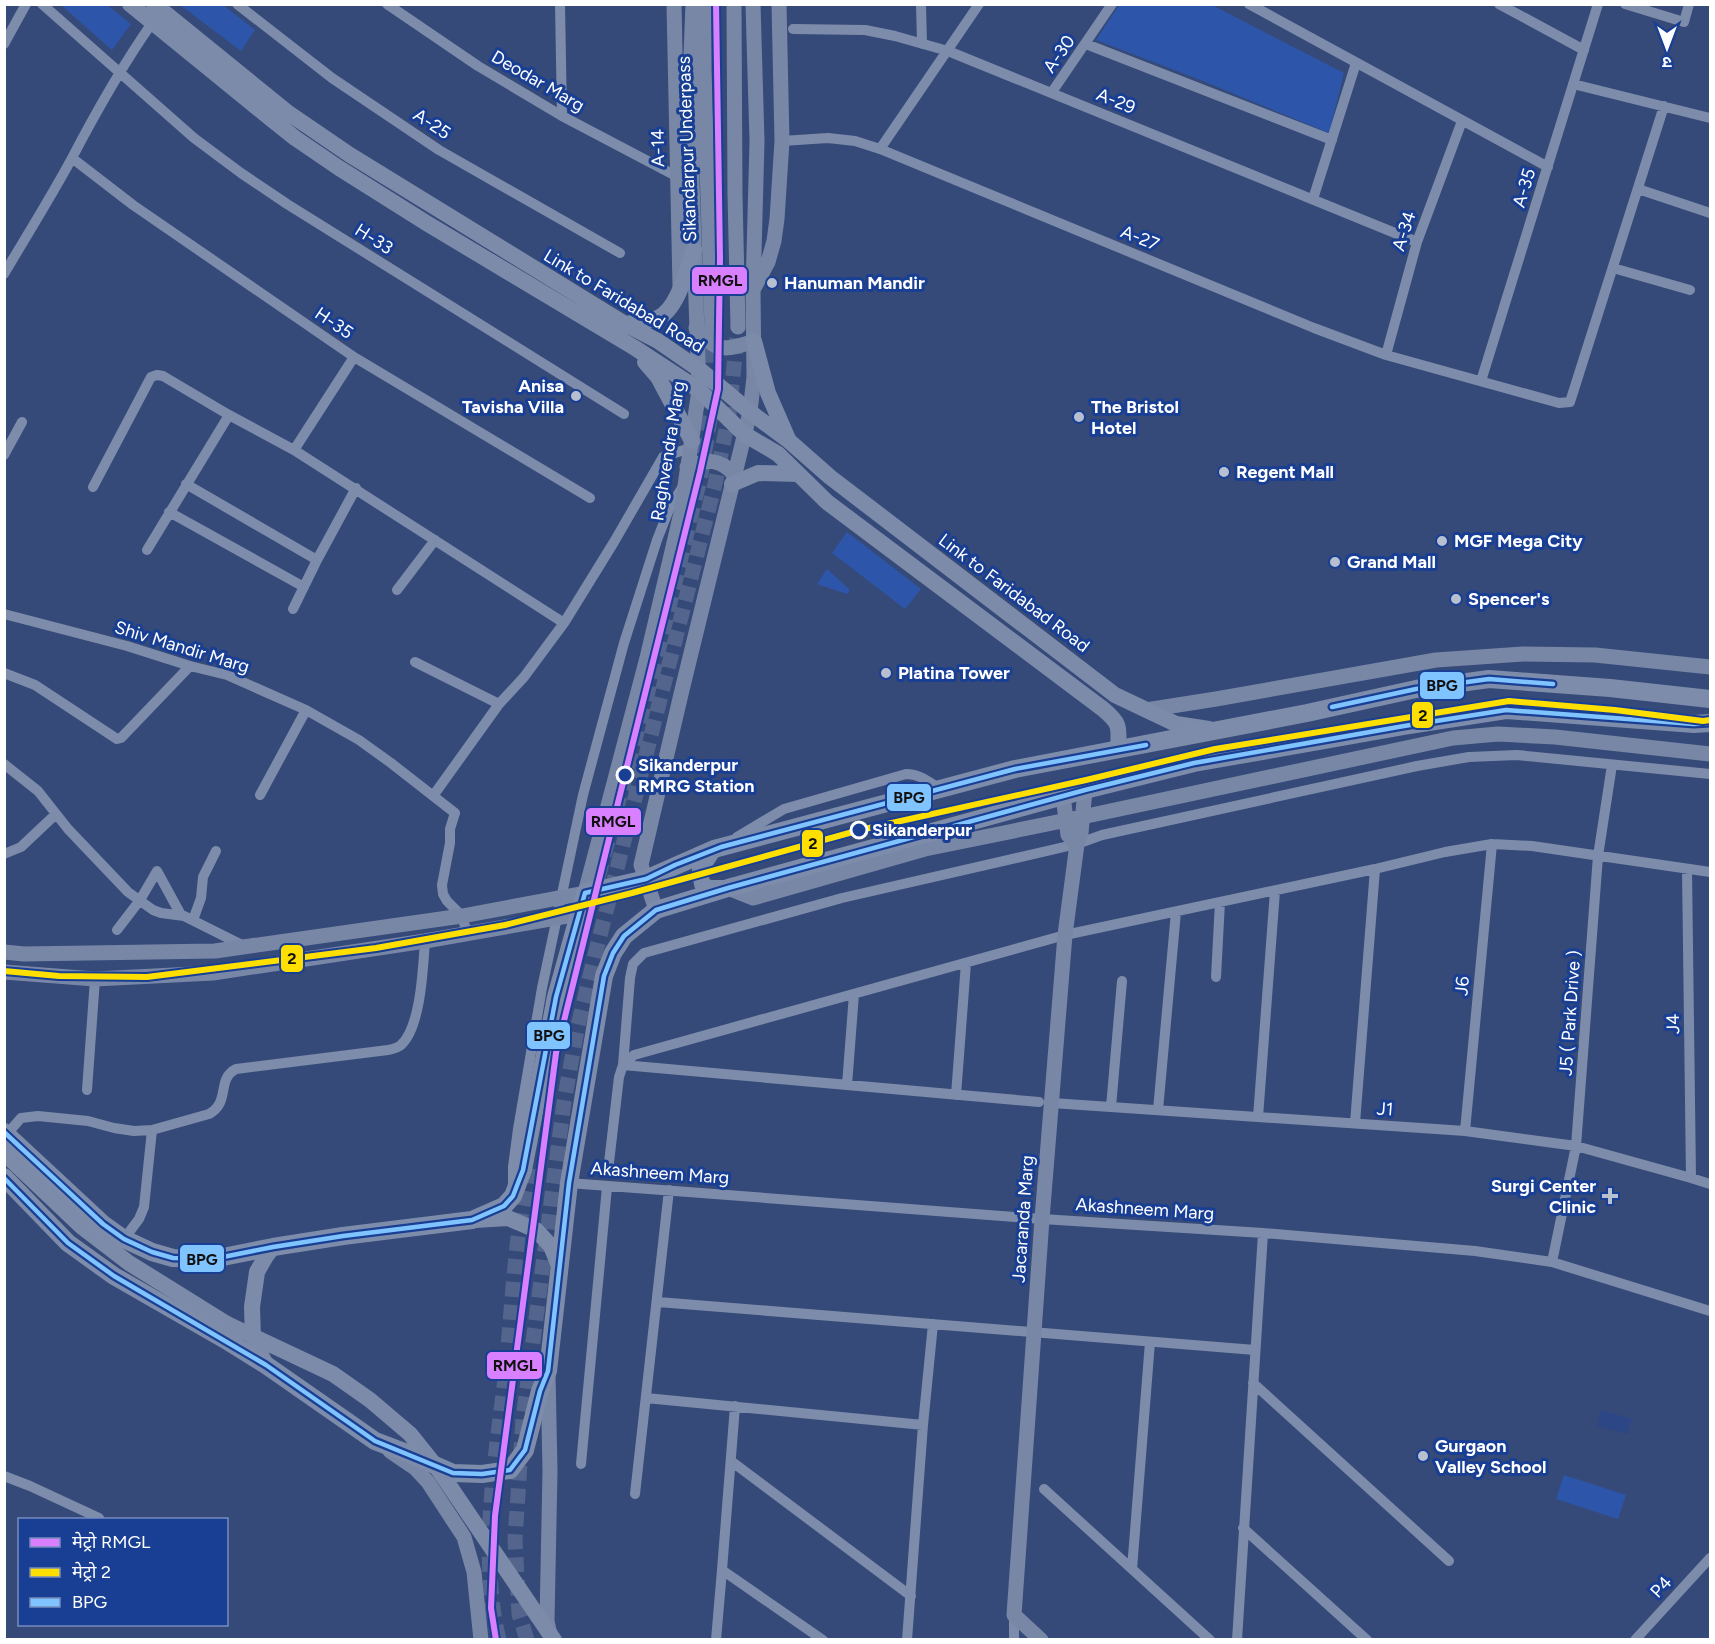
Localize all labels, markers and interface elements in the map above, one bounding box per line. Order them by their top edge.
north arrow [1637,18,1697,78]
street label: A-30 [1038,31,1080,77]
street label: Deodar Marg [487,45,589,117]
text: उ [1662,53,1672,72]
street label: Sikandarpur Underpass [673,56,701,242]
street label: A-29 [1093,83,1139,119]
street label: A-25 [409,104,455,144]
street label: A-14 [647,129,669,167]
street label: A-35 [1508,166,1540,210]
street label: A-34 [1387,208,1421,254]
street label: H-33 [351,219,397,259]
street label: A-27 [1118,220,1163,256]
street label: Link to Faridabad Road [540,244,708,358]
line badge: RMGL [691,266,748,295]
text: RMGL [698,271,743,290]
place label: Hanuman Mandir [784,272,925,294]
marker: Hanuman Mandir [765,276,779,290]
street label: H-35 [311,302,357,344]
place label: Anisa Tavisha Villa [462,375,564,418]
street label: Raghvendra Marg [646,380,690,522]
marker: Anisa Tavisha Villa [569,389,583,403]
place label: The Bristol Hotel [1091,396,1179,439]
marker: The Bristol Hotel [1072,410,1086,424]
place label: Regent Mall [1236,461,1334,483]
marker: Regent Mall [1217,465,1231,479]
street label: Link to Faridabad Road [934,529,1094,657]
place label: MGF Mega City [1454,530,1583,552]
marker: MGF Mega City [1435,534,1449,548]
place label: Grand Mall [1347,551,1436,573]
marker: Grand Mall [1328,555,1342,569]
place label: Spencer's [1468,588,1550,610]
marker: Spencer's [1449,592,1463,606]
street label: Shiv Mandir Marg [112,616,252,678]
place label: Platina Tower [898,662,1010,684]
marker: Platina Tower [879,666,893,680]
line badge: BPG [1419,671,1465,700]
text: BPG [1426,676,1458,695]
line badge: 2 [1411,701,1434,729]
text: 2 [1418,706,1428,725]
place label: Sikanderpur RMRG Station [638,754,755,797]
marker: Sikanderpur RMRG Station [616,766,634,784]
line badge: BPG [886,783,932,812]
text: BPG [893,788,925,807]
line badge: RMGL [585,807,642,836]
text: RMGL [591,812,636,831]
place label: Sikanderpur [872,819,972,841]
marker: Sikanderpur [850,821,868,839]
line badge: 2 [801,829,824,858]
text: 2 [808,834,818,853]
line badge: 2 [280,944,304,973]
text: 2 [287,949,297,968]
street label: J5 ( Park Drive ) [1555,949,1585,1077]
street label: J6 [1450,975,1474,997]
street label: J4 [1662,1014,1684,1034]
line badge: BPG [526,1021,571,1050]
text: BPG [533,1026,565,1045]
street label: J1 [1376,1097,1394,1121]
street label: Jacaranda Marg [1008,1154,1038,1284]
street label: Akashneem Marg [590,1157,730,1189]
place label: Surgi Center Clinic [1491,1175,1596,1218]
marker: Surgi Center Clinic [1601,1187,1619,1205]
street label: Akashneem Marg [1075,1193,1215,1225]
line badge: BPG [179,1244,225,1273]
text: BPG [186,1250,218,1269]
line badge: RMGL [486,1351,543,1380]
text: RMGL [493,1356,538,1375]
place label: Gurgaon Valley School [1435,1435,1546,1478]
marker: Gurgaon Valley School [1416,1449,1430,1463]
legend [18,1518,228,1626]
text: मेट्रो RMGL [72,1531,151,1553]
text: मेट्रो 2 [72,1561,111,1583]
street label: P4 [1646,1572,1676,1602]
text: BPG [72,1591,107,1613]

